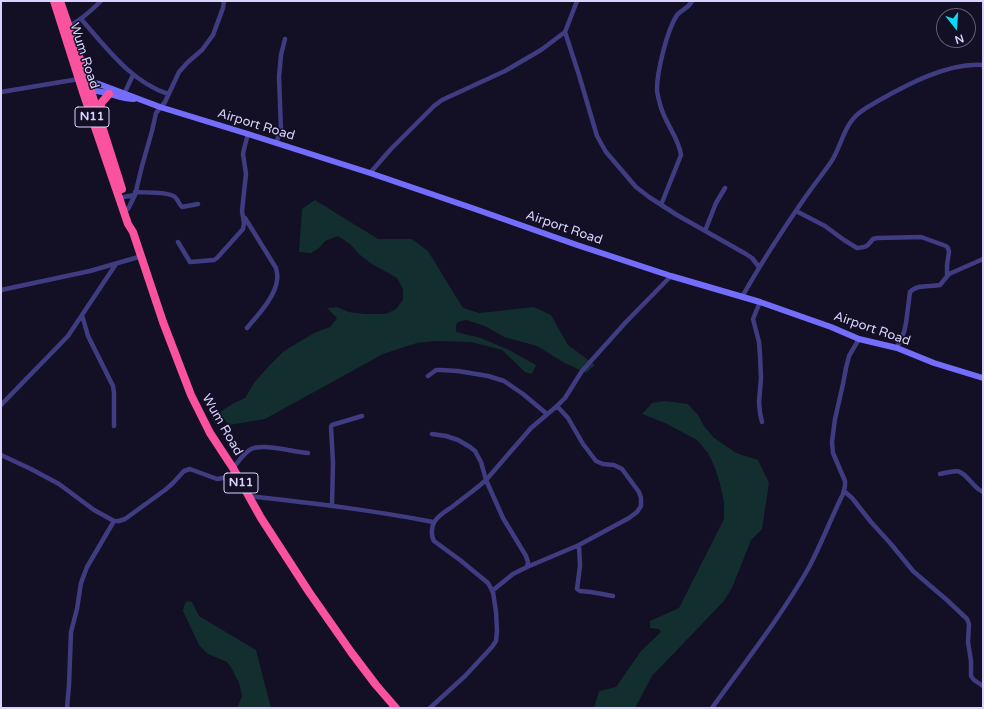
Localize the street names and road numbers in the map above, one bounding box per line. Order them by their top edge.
street label: Wum Road [66,21,102,91]
street label: Airport Road [216,106,296,144]
road number: N11 [75,107,109,127]
street label: Airport Road [524,208,604,248]
street label: Airport Road [832,309,912,349]
street label: Wum Road [198,391,246,459]
road number: N11 [224,473,258,493]

